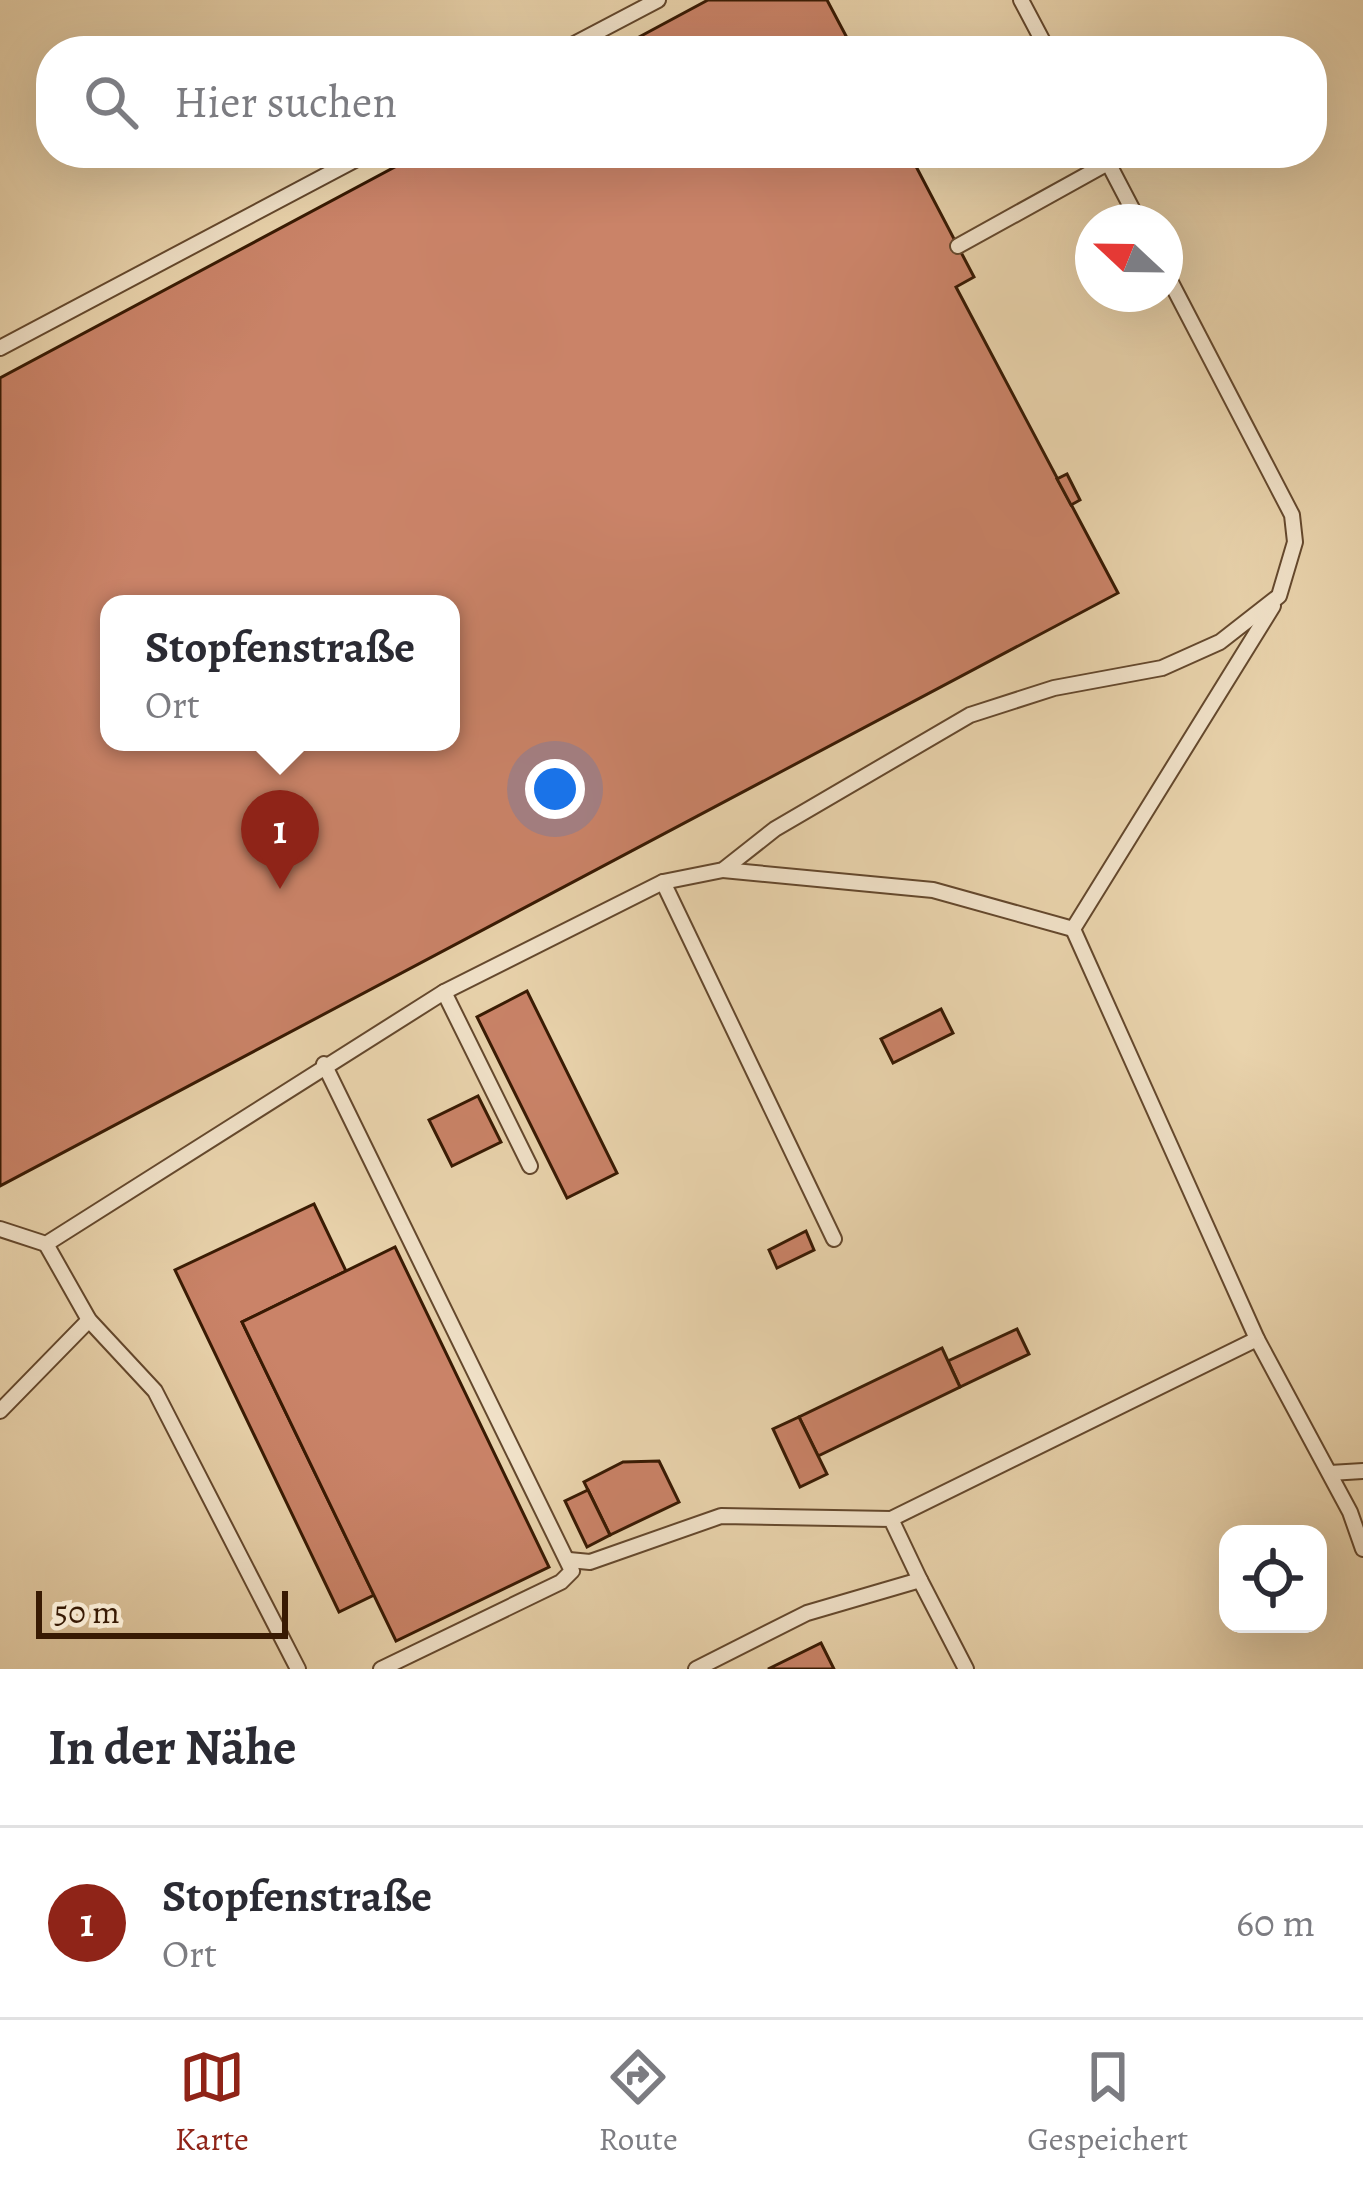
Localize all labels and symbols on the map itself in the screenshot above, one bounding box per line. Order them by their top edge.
north arrow [1075,204,1183,312]
your location [525,759,585,819]
pin: 1 [241,790,319,889]
scale bar [36,1585,288,1638]

